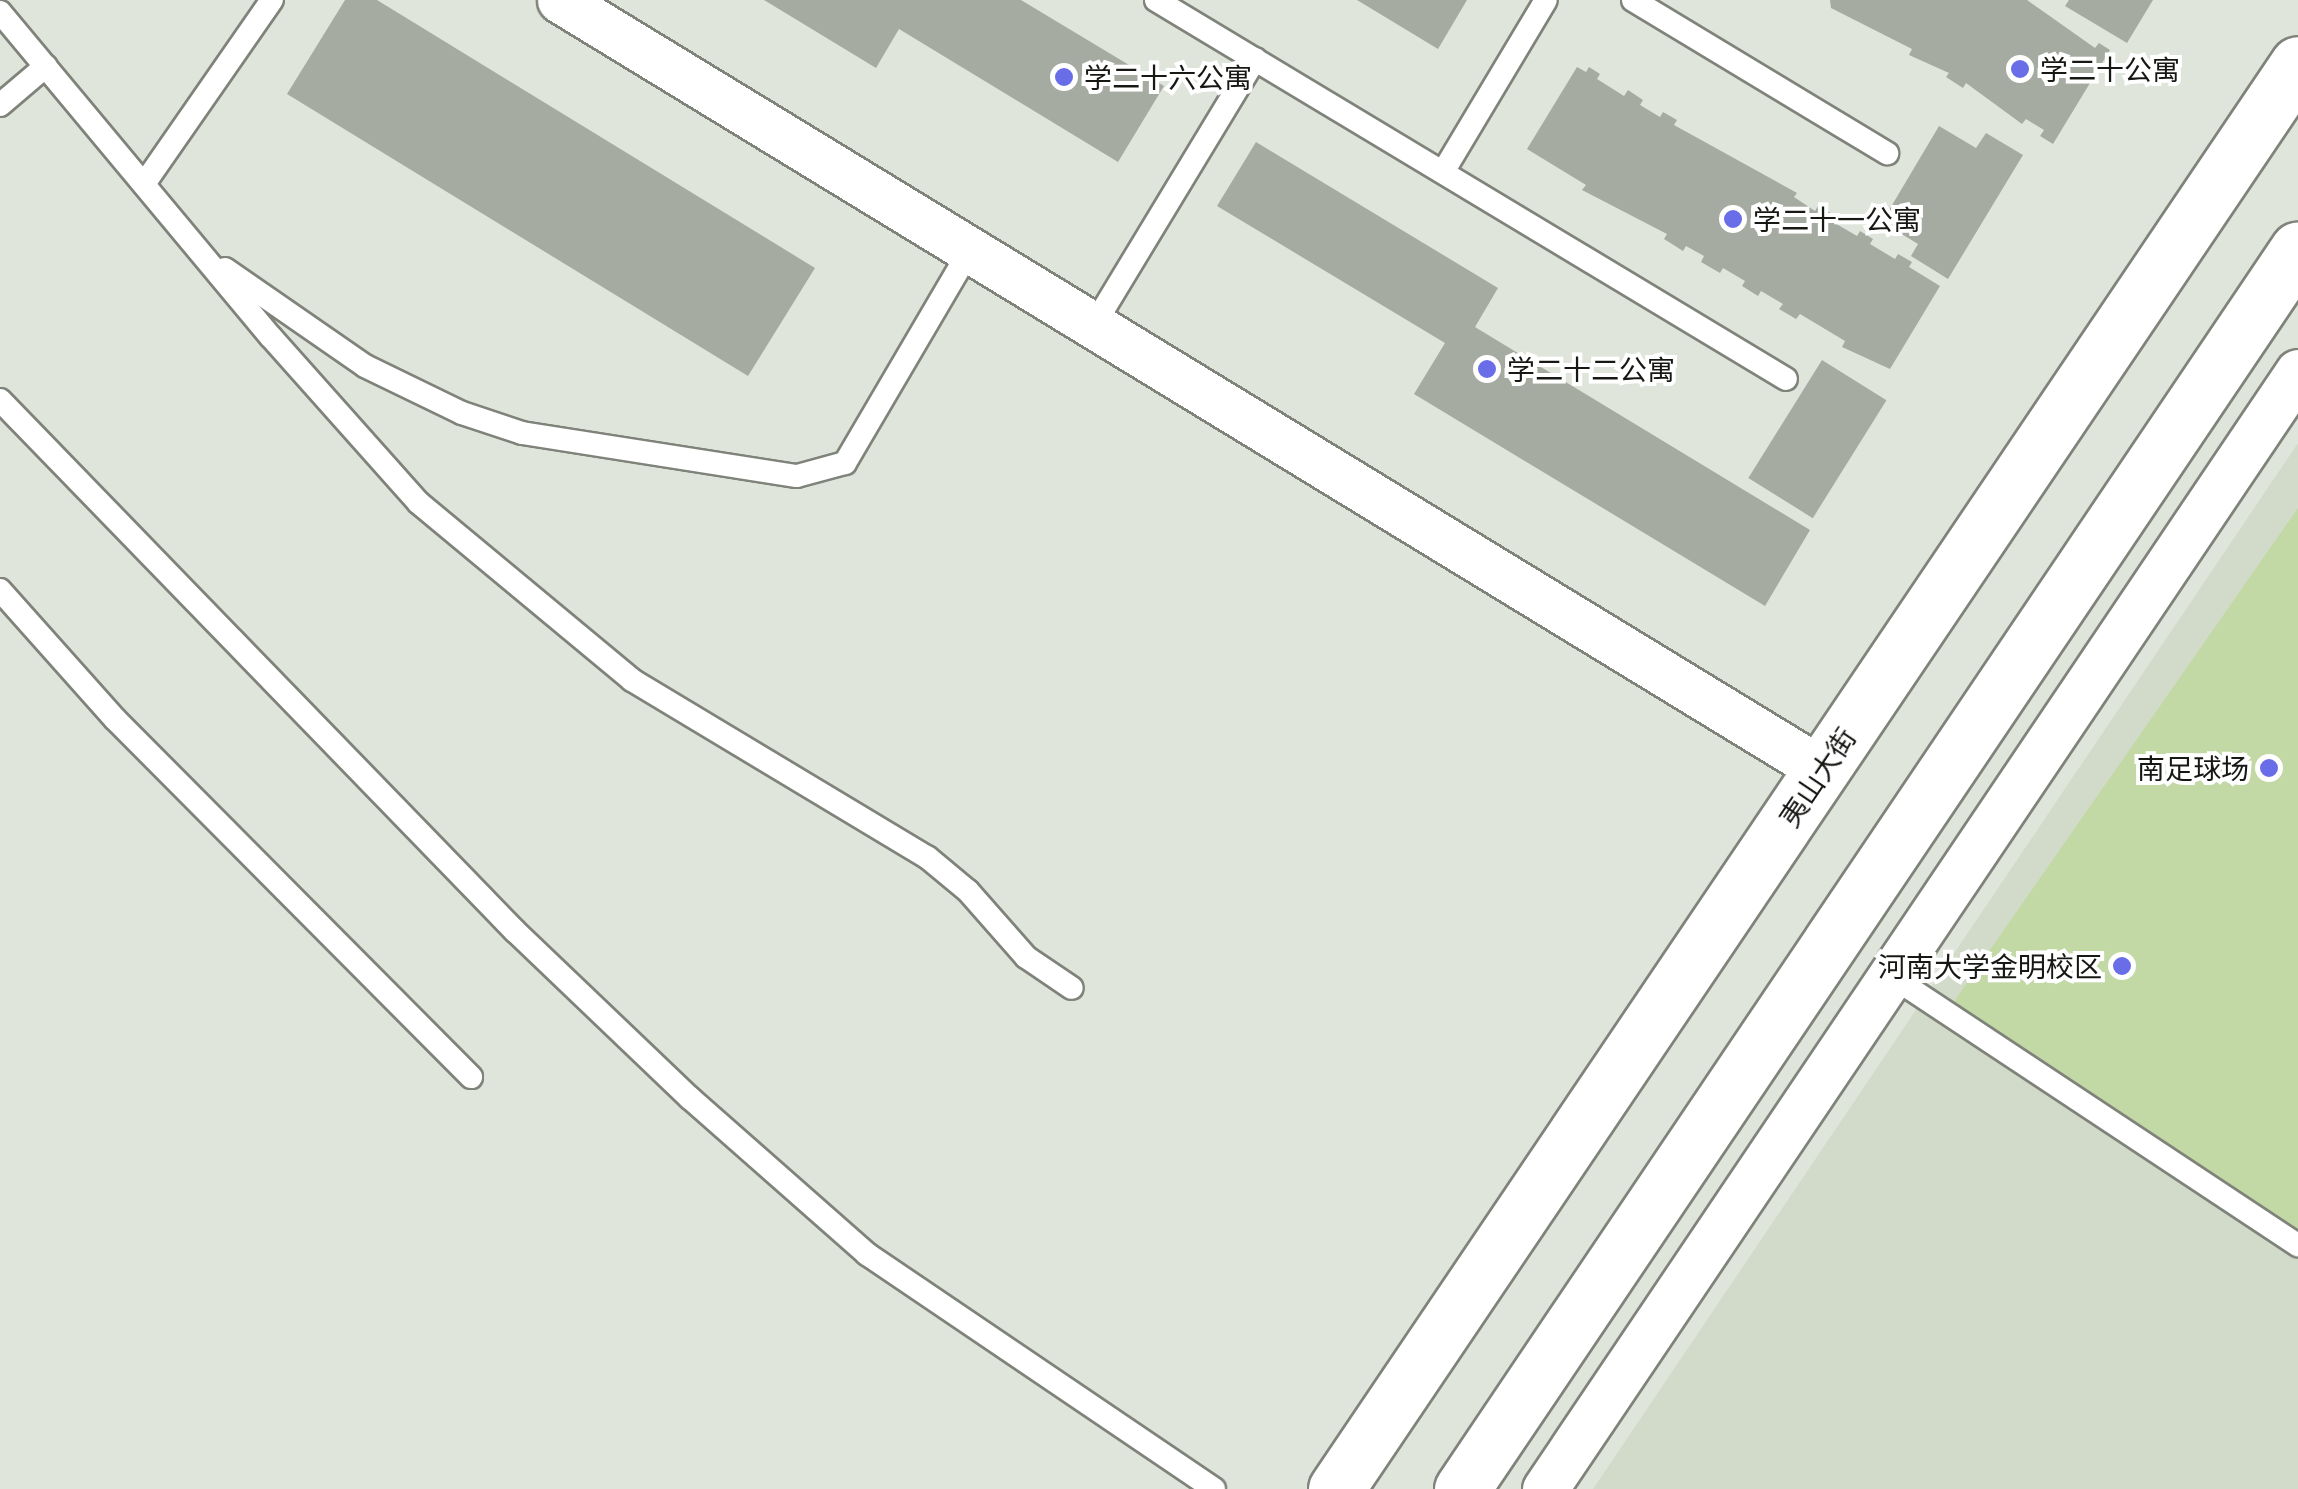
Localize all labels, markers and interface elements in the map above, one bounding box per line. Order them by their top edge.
place label: 学二十公寓 [2040,52,2180,86]
marker: 学二十公寓 [2009,58,2031,80]
place label: 学二十六公寓 [1084,60,1252,94]
marker: 学二十六公寓 [1053,66,1075,88]
place label: 学二十一公寓 [1753,202,1921,236]
marker: 学二十一公寓 [1722,208,1744,230]
place label: 学二十二公寓 [1507,352,1675,386]
marker: 学二十二公寓 [1476,358,1498,380]
street label: 夷山大街 [1772,721,1862,833]
place label: 南足球场 [2137,751,2249,785]
marker: 南足球场 [2258,757,2280,779]
place label: 河南大学金明校区 [1878,949,2102,983]
marker: 河南大学金明校区 [2111,955,2133,977]

